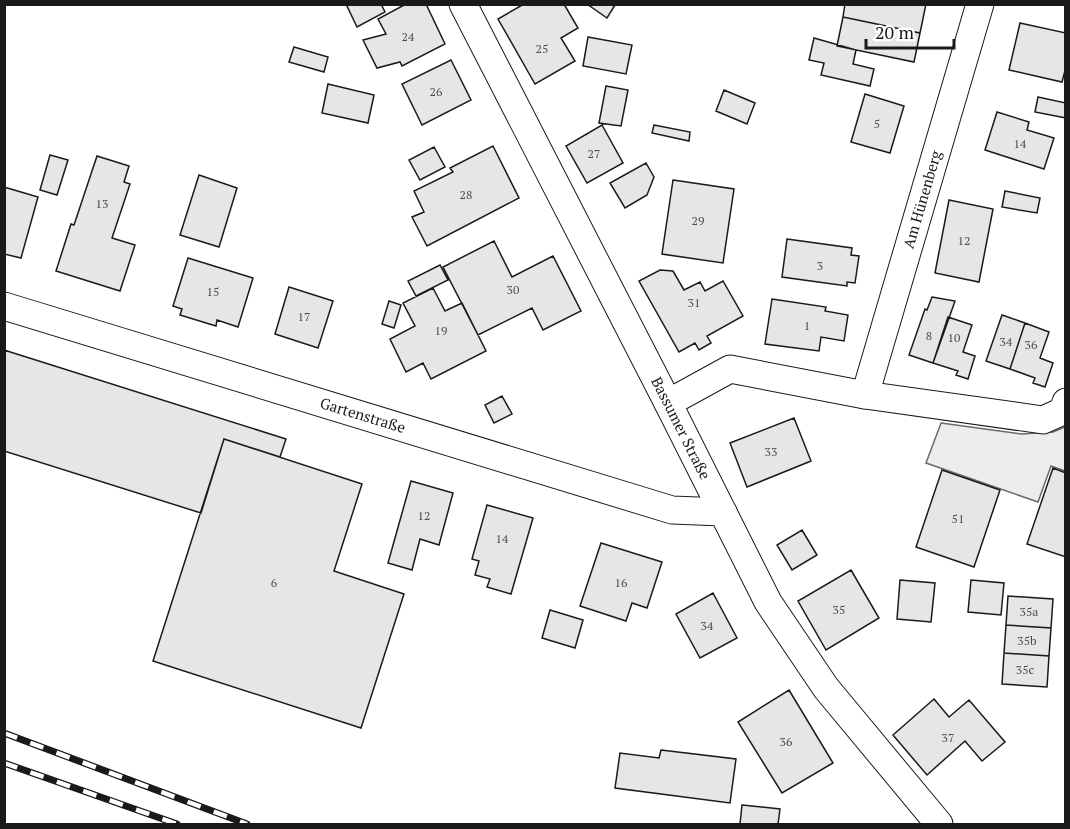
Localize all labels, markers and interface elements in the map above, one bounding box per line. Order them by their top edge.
scale bar [866,12,954,50]
text: 20 m [875,20,915,44]
house number: 24 [402,29,415,44]
house number: 25 [536,41,548,56]
house number: 26 [430,84,443,99]
house number: 5 [874,116,880,131]
house number: 14 [1014,136,1027,151]
house number: 27 [588,146,600,161]
street label: Am Hünenberg [898,147,946,251]
house number: 28 [460,187,472,202]
house number: 13 [96,196,108,211]
house number: 29 [692,213,704,228]
house number: 12 [958,233,970,248]
house number: 3 [817,258,823,273]
house number: 30 [507,282,519,297]
house number: 15 [207,284,219,299]
house number: 31 [688,295,700,310]
house number: 17 [298,309,310,324]
house number: 1 [804,318,810,333]
house number: 19 [435,323,447,338]
house number: 8 [926,328,932,343]
house number: 10 [948,330,960,345]
house number: 34 [1000,334,1013,349]
house number: 36 [1025,337,1038,352]
street label: Bassumer Straße [647,373,716,483]
street label: Gartenstraße [318,392,408,437]
house number: 33 [765,444,777,459]
house number: 12 [418,508,430,523]
house number: 51 [952,511,964,526]
house number: 14 [496,531,509,546]
house number: 6 [271,575,278,590]
house number: 16 [615,575,628,590]
house number: 35 [833,602,845,617]
house number: 35a [1020,604,1038,619]
house number: 34 [701,618,714,633]
house number: 35b [1017,633,1037,648]
house number: 35c [1016,662,1035,677]
house number: 37 [942,730,954,745]
house number: 36 [780,734,793,749]

